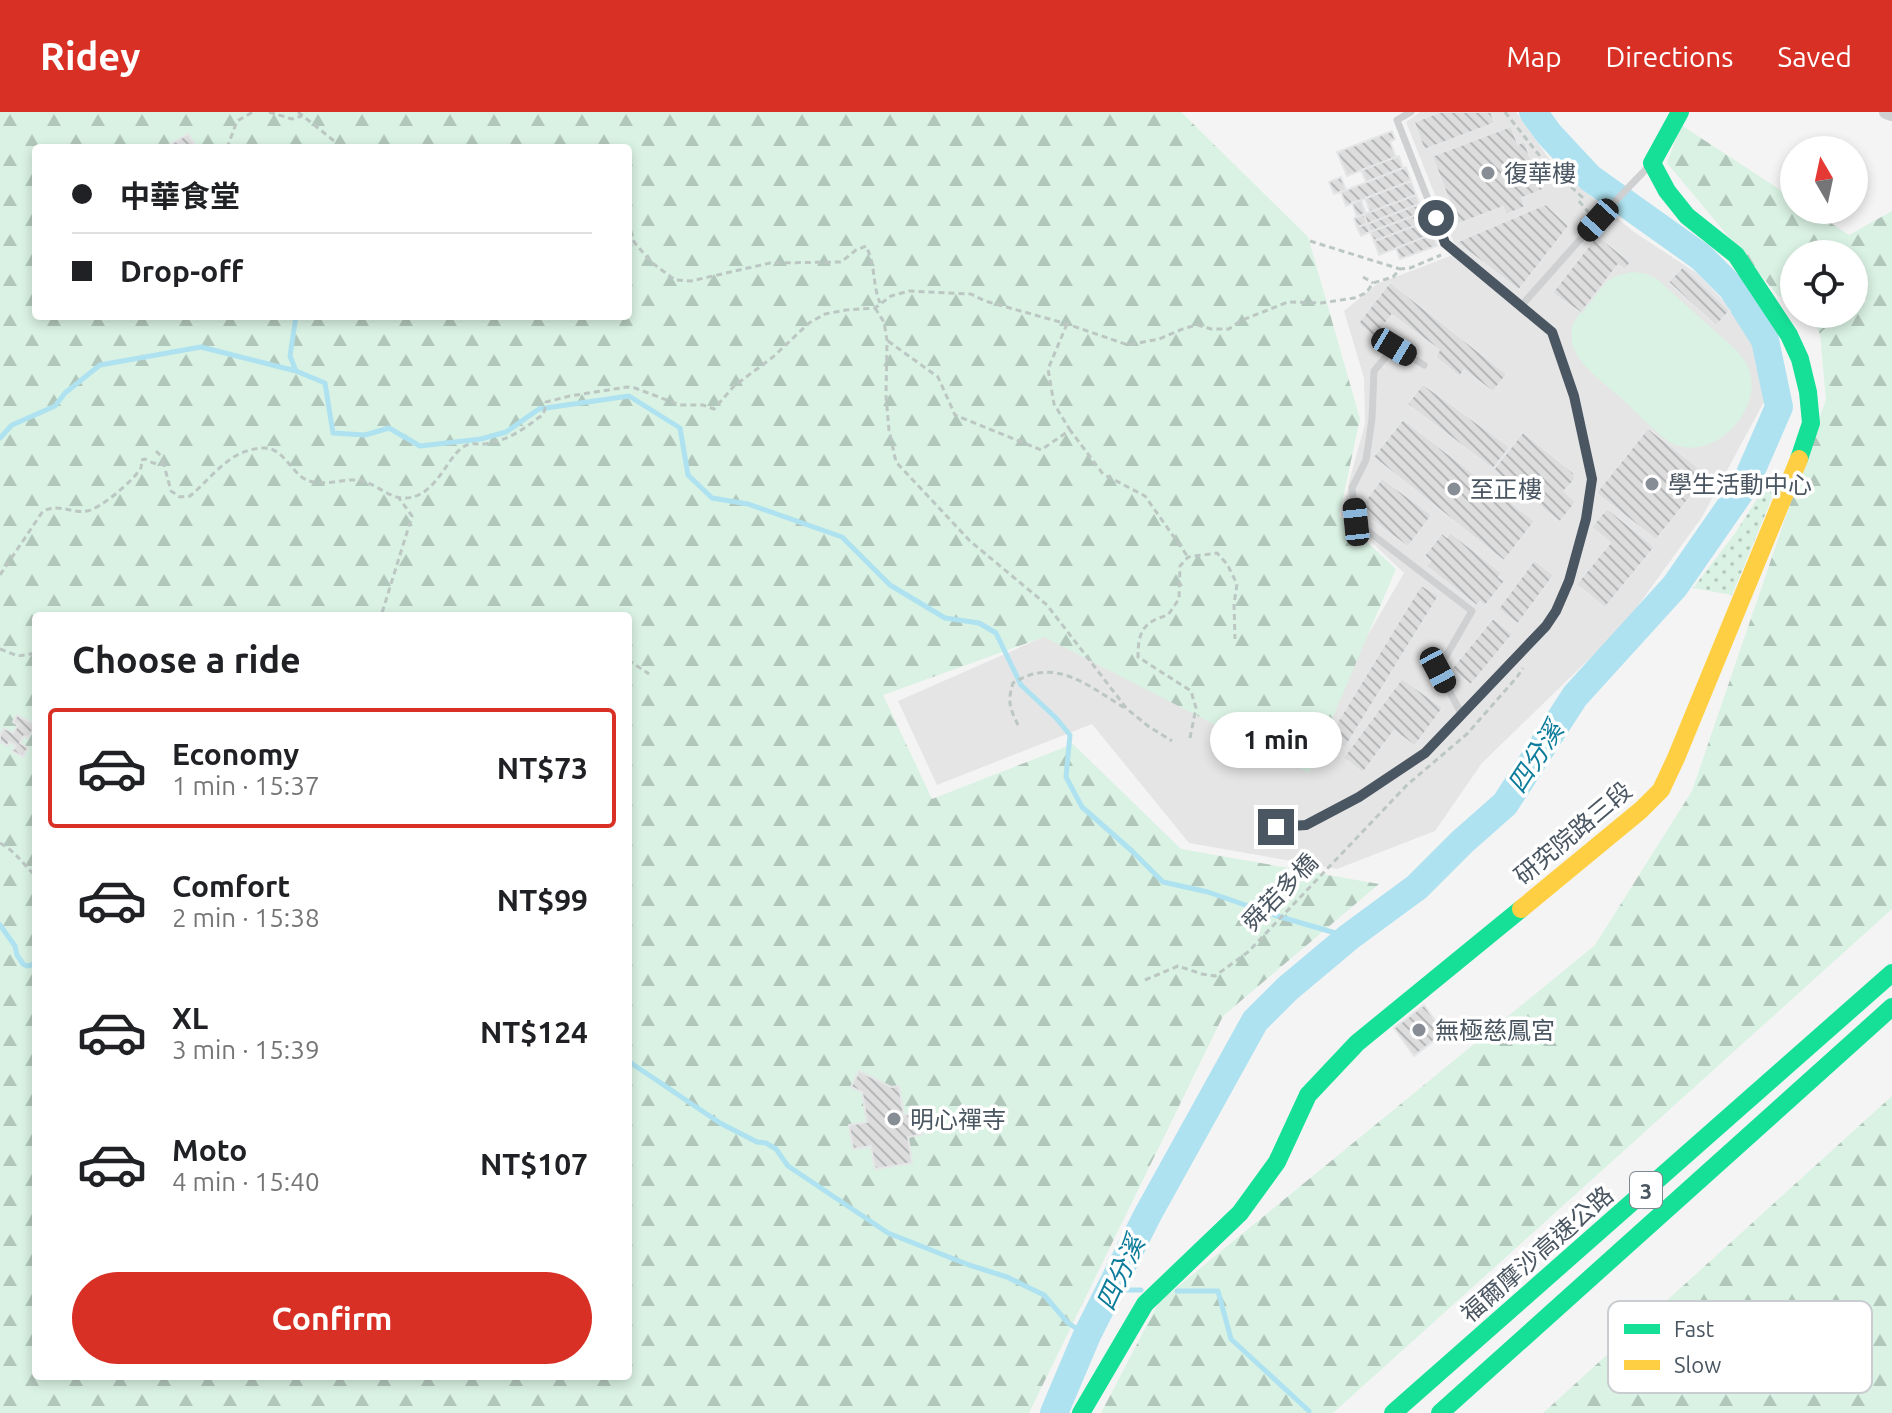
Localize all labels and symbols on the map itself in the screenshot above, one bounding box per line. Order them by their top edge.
north arrow [1780,136,1868,224]
place label: 復華樓 [1504,160,1576,187]
marker: 復華樓 [1479,164,1497,182]
car [1573,194,1623,246]
route start [1418,200,1454,236]
car [1367,324,1421,370]
place label: 學生活動中心 [1668,471,1812,498]
marker: 學生活動中心 [1643,475,1661,493]
place label: 至正樓 [1470,476,1542,503]
marker: 至正樓 [1445,480,1463,498]
car [1342,497,1370,547]
car [1416,643,1460,697]
callout: 1 min [1210,711,1342,767]
water label: 四分溪 [1502,713,1571,798]
street label: 研究院路三段 [1509,776,1637,890]
route end [1258,809,1294,845]
street label: 舜若多橋 [1237,848,1323,936]
place label: 無極慈鳳宮 [1435,1017,1555,1044]
marker: 無極慈鳳宮 [1410,1021,1428,1039]
place label: 明心禪寺 [910,1106,1006,1133]
marker: 明心禪寺 [885,1110,903,1128]
road number: 3 [1630,1172,1662,1208]
street label: 福爾摩沙高速公路 [1456,1181,1618,1327]
water label: 四分溪 [1090,1228,1151,1314]
legend [1608,1301,1872,1393]
text: Fast [1674,1316,1715,1341]
text: Slow [1674,1352,1721,1377]

